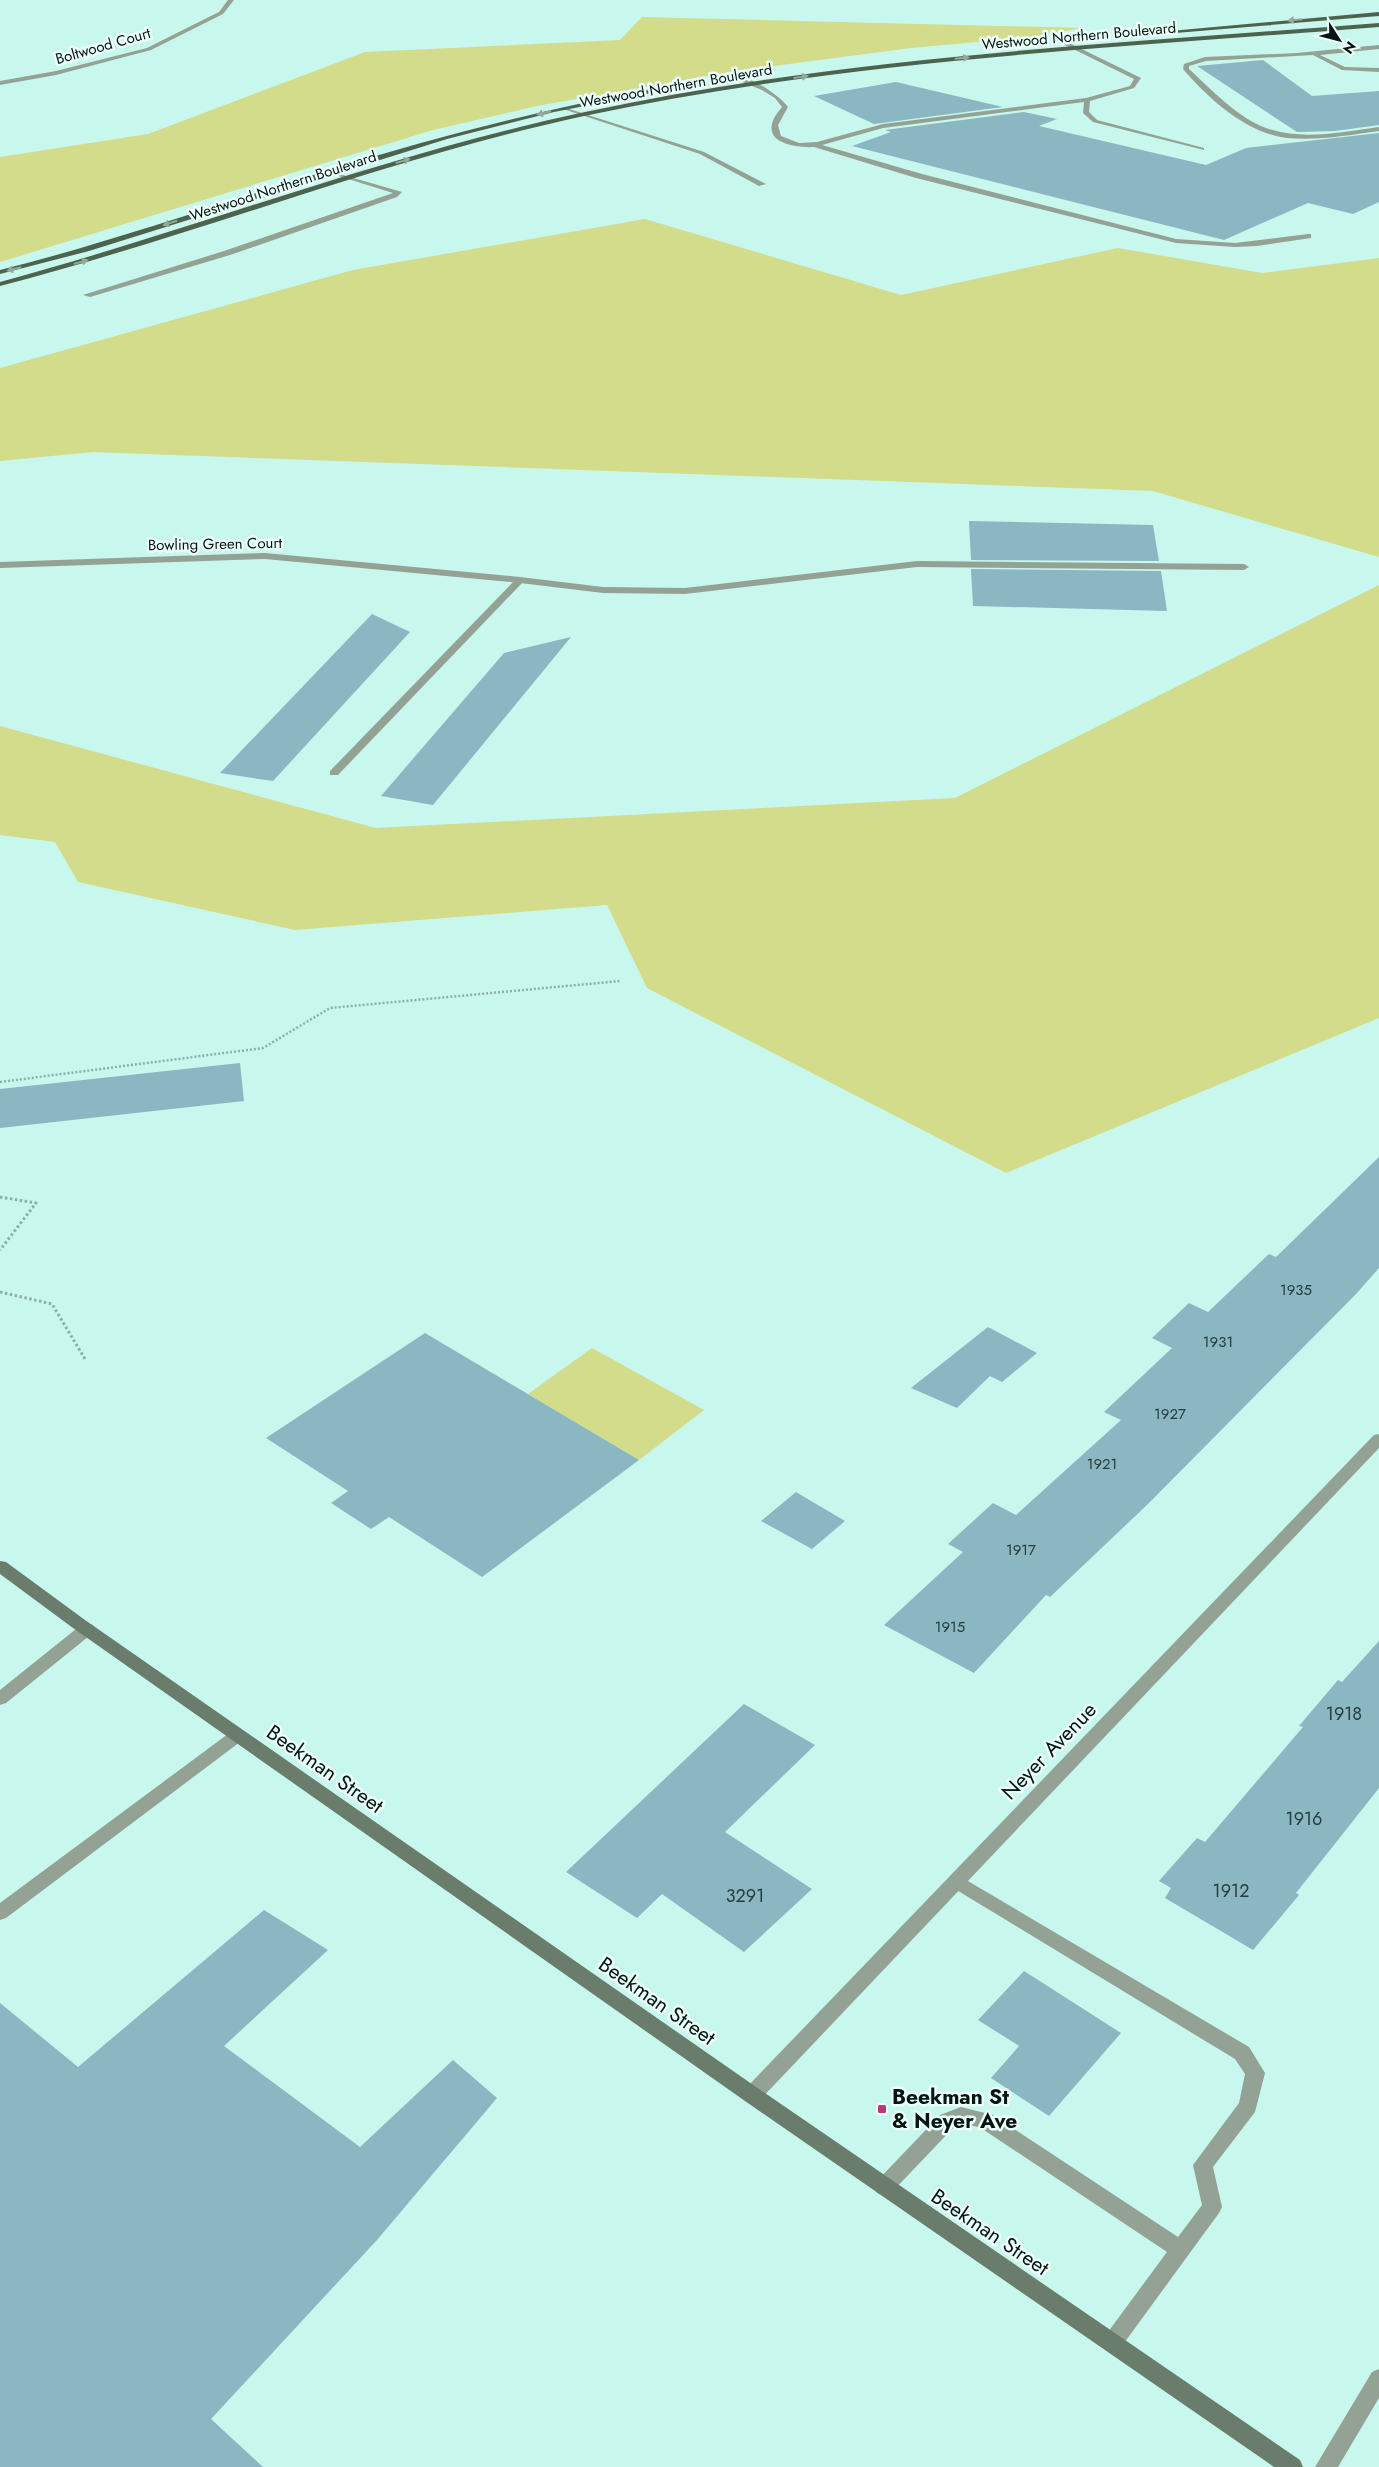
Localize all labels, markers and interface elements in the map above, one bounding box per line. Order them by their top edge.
north arrow [1314,15,1364,65]
one-way arrow [1287,16,1303,24]
street label: Westwood Northern Boulevard [981,17,1177,55]
street label: Boltwood Court [53,22,154,70]
text: N [1338,37,1361,58]
one-way arrow [955,54,971,62]
street label: Westwood Northern Boulevard [578,58,774,114]
one-way arrow [793,72,809,80]
one-way arrow [537,109,552,117]
street label: Westwood Northern Boulevard [187,145,379,227]
one-way arrow [395,157,410,165]
one-way arrow [163,219,178,227]
one-way arrow [73,258,88,266]
one-way arrow [7,265,22,273]
street label: Bowling Green Court [148,532,283,556]
house number: 1935 [1280,1279,1312,1301]
house number: 1931 [1203,1331,1233,1353]
house number: 1927 [1154,1403,1186,1425]
house number: 1921 [1087,1453,1117,1475]
house number: 1917 [1006,1539,1036,1561]
house number: 1915 [935,1616,965,1638]
street label: Neyer Avenue [995,1695,1103,1807]
house number: 1918 [1326,1701,1362,1727]
street label: Beekman Street [260,1718,390,1820]
house number: 1916 [1286,1806,1322,1832]
house number: 1912 [1213,1878,1249,1904]
house number: 3291 [726,1883,764,1909]
street label: Beekman Street [592,1950,722,2052]
place label: Beekman St & Neyer Ave [892,2082,1017,2136]
marker: Beekman St & Neyer Ave [876,2103,888,2115]
street label: Beekman Street [925,2181,1055,2283]

